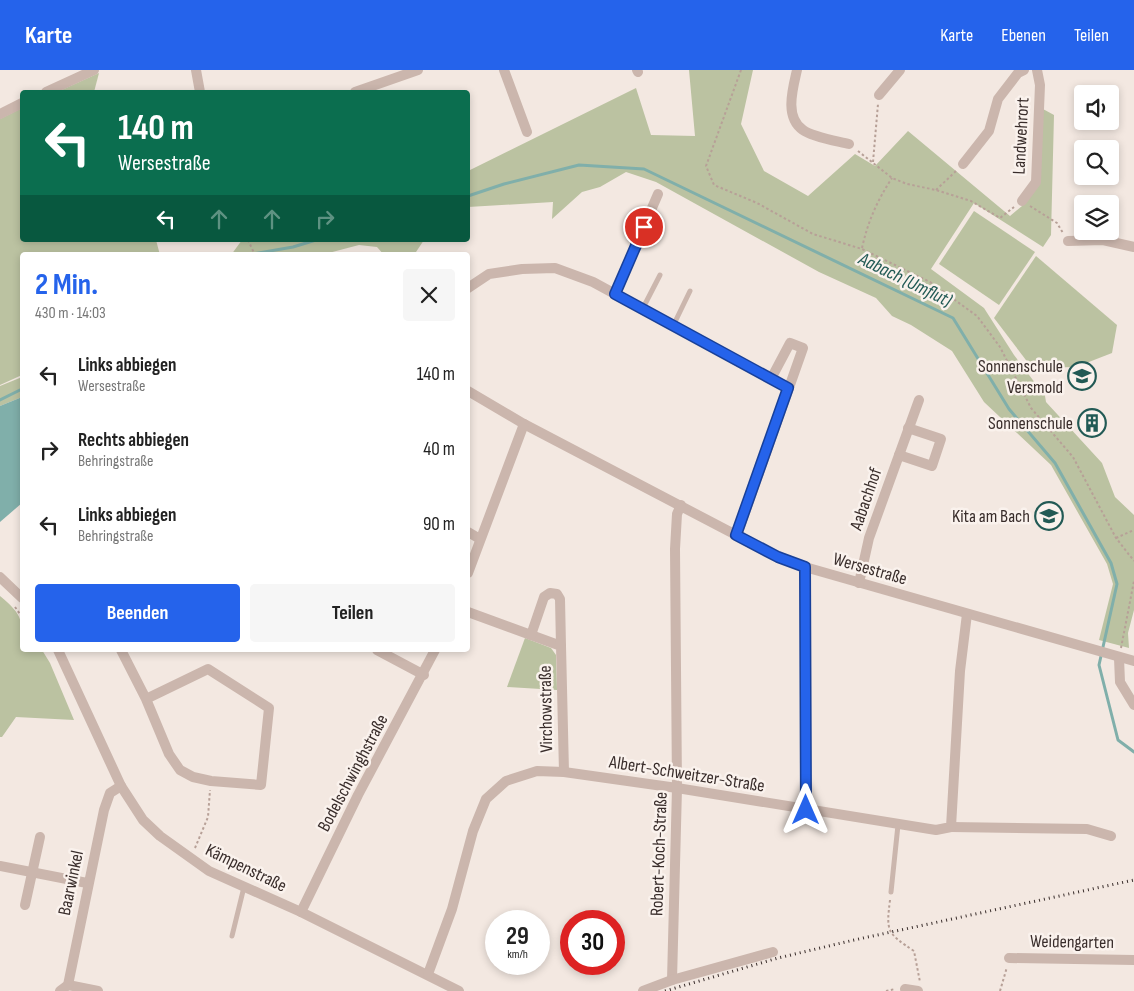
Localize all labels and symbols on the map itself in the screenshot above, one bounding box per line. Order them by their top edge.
street label: Landwehrort [1008,97,1034,175]
pin [623,206,665,248]
water label: Aabach (Umflut) [854,247,956,313]
place label: Sonnenschule Versmold [978,356,1063,398]
school or university icon: Sonnenschule Versmold [1067,361,1097,391]
building icon: Sonnenschule [1077,408,1107,438]
place label: Sonnenschule [988,413,1073,434]
street label: Aabachhof [845,464,887,534]
school or university icon: Kita am Bach [1034,501,1064,531]
place label: Kita am Bach [952,506,1030,527]
street label: Wersestraße [831,548,909,590]
street label: Virchowstraße [535,665,557,753]
street label: Bodelschwinghstraße [313,711,393,835]
street label: Albert-Schweitzer-Straße [607,751,766,797]
position arrow [779,783,831,835]
street label: Robert-Koch-Straße [646,792,672,916]
street label: Kämpenstraße [202,839,290,897]
street label: Baarwinkel [54,849,88,917]
speed limit sign: 30 [560,910,625,975]
street label: Weidengarten [1030,931,1114,953]

